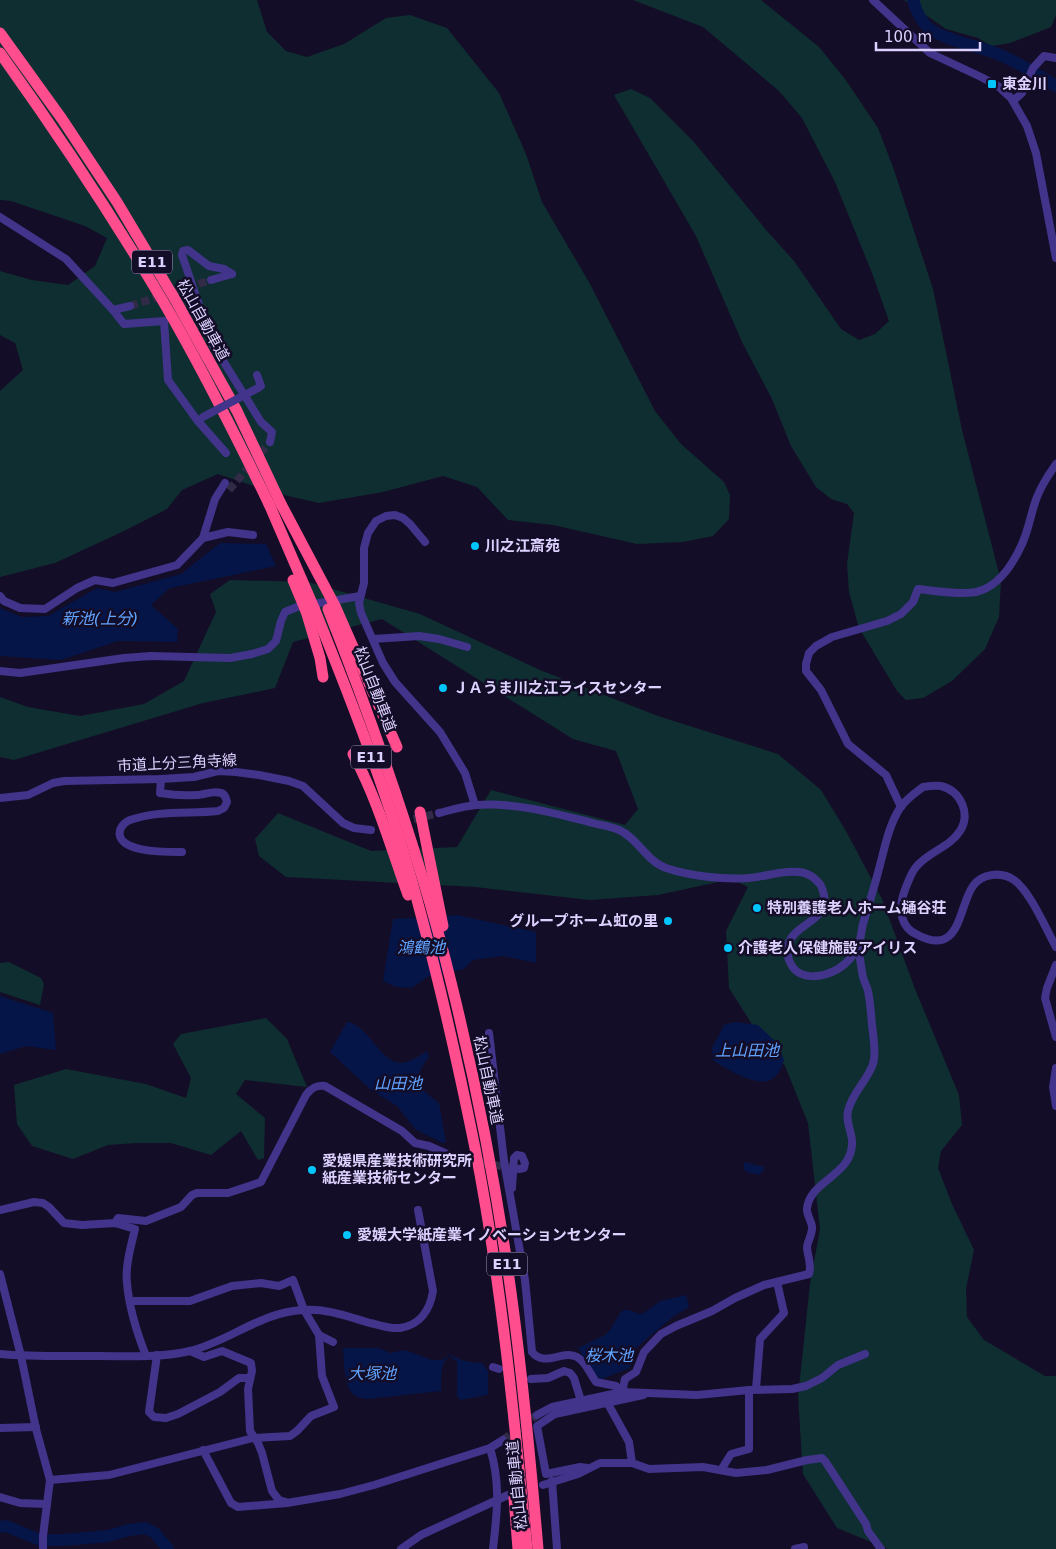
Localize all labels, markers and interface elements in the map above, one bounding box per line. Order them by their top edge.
scale bar [876,20,980,52]
text: 100 m [884,28,932,46]
place label: 東金川 [1002,75,1047,93]
marker: 東金川 [986,78,998,90]
road number: E11 [132,250,172,274]
street label: 松山自動車道 [173,276,233,364]
place label: 川之江斎苑 [485,537,560,555]
marker: 川之江斎苑 [469,540,481,552]
water label: 新池(上分) [62,609,138,628]
street label: 松山自動車道 [350,644,400,734]
place label: ＪＡうま川之江ライスセンター [453,679,663,697]
marker: ＪＡうま川之江ライスセンター [437,682,449,694]
road number: E11 [351,746,391,769]
street label: 市道上分三角寺線 [117,751,237,775]
place label: 特別養護老人ホーム樋谷荘 [767,899,947,917]
marker: 特別養護老人ホーム樋谷荘 [751,902,763,914]
place label: グループホーム虹の里 [509,912,658,930]
marker: グループホーム虹の里 [662,915,674,927]
water label: 鴻鶴池 [397,938,447,957]
place label: 介護老人保健施設アイリス [738,939,917,957]
marker: 介護老人保健施設アイリス [722,942,734,954]
street label: 松山自動車道 [470,1034,506,1126]
water label: 上山田池 [715,1041,781,1060]
water label: 山田池 [374,1074,424,1093]
place label: 愛媛県産業技術研究所 紙産業技術センター [322,1152,472,1187]
marker: 愛媛県産業技術研究所 紙産業技術センター [306,1164,318,1176]
place label: 愛媛大学紙産業イノベーションセンター [357,1226,627,1244]
marker: 愛媛大学紙産業イノベーションセンター [341,1229,353,1241]
road number: E11 [487,1252,527,1276]
water label: 桜木池 [585,1346,635,1365]
water label: 大塚池 [348,1364,398,1383]
street label: 松山自動車道 [503,1439,531,1531]

